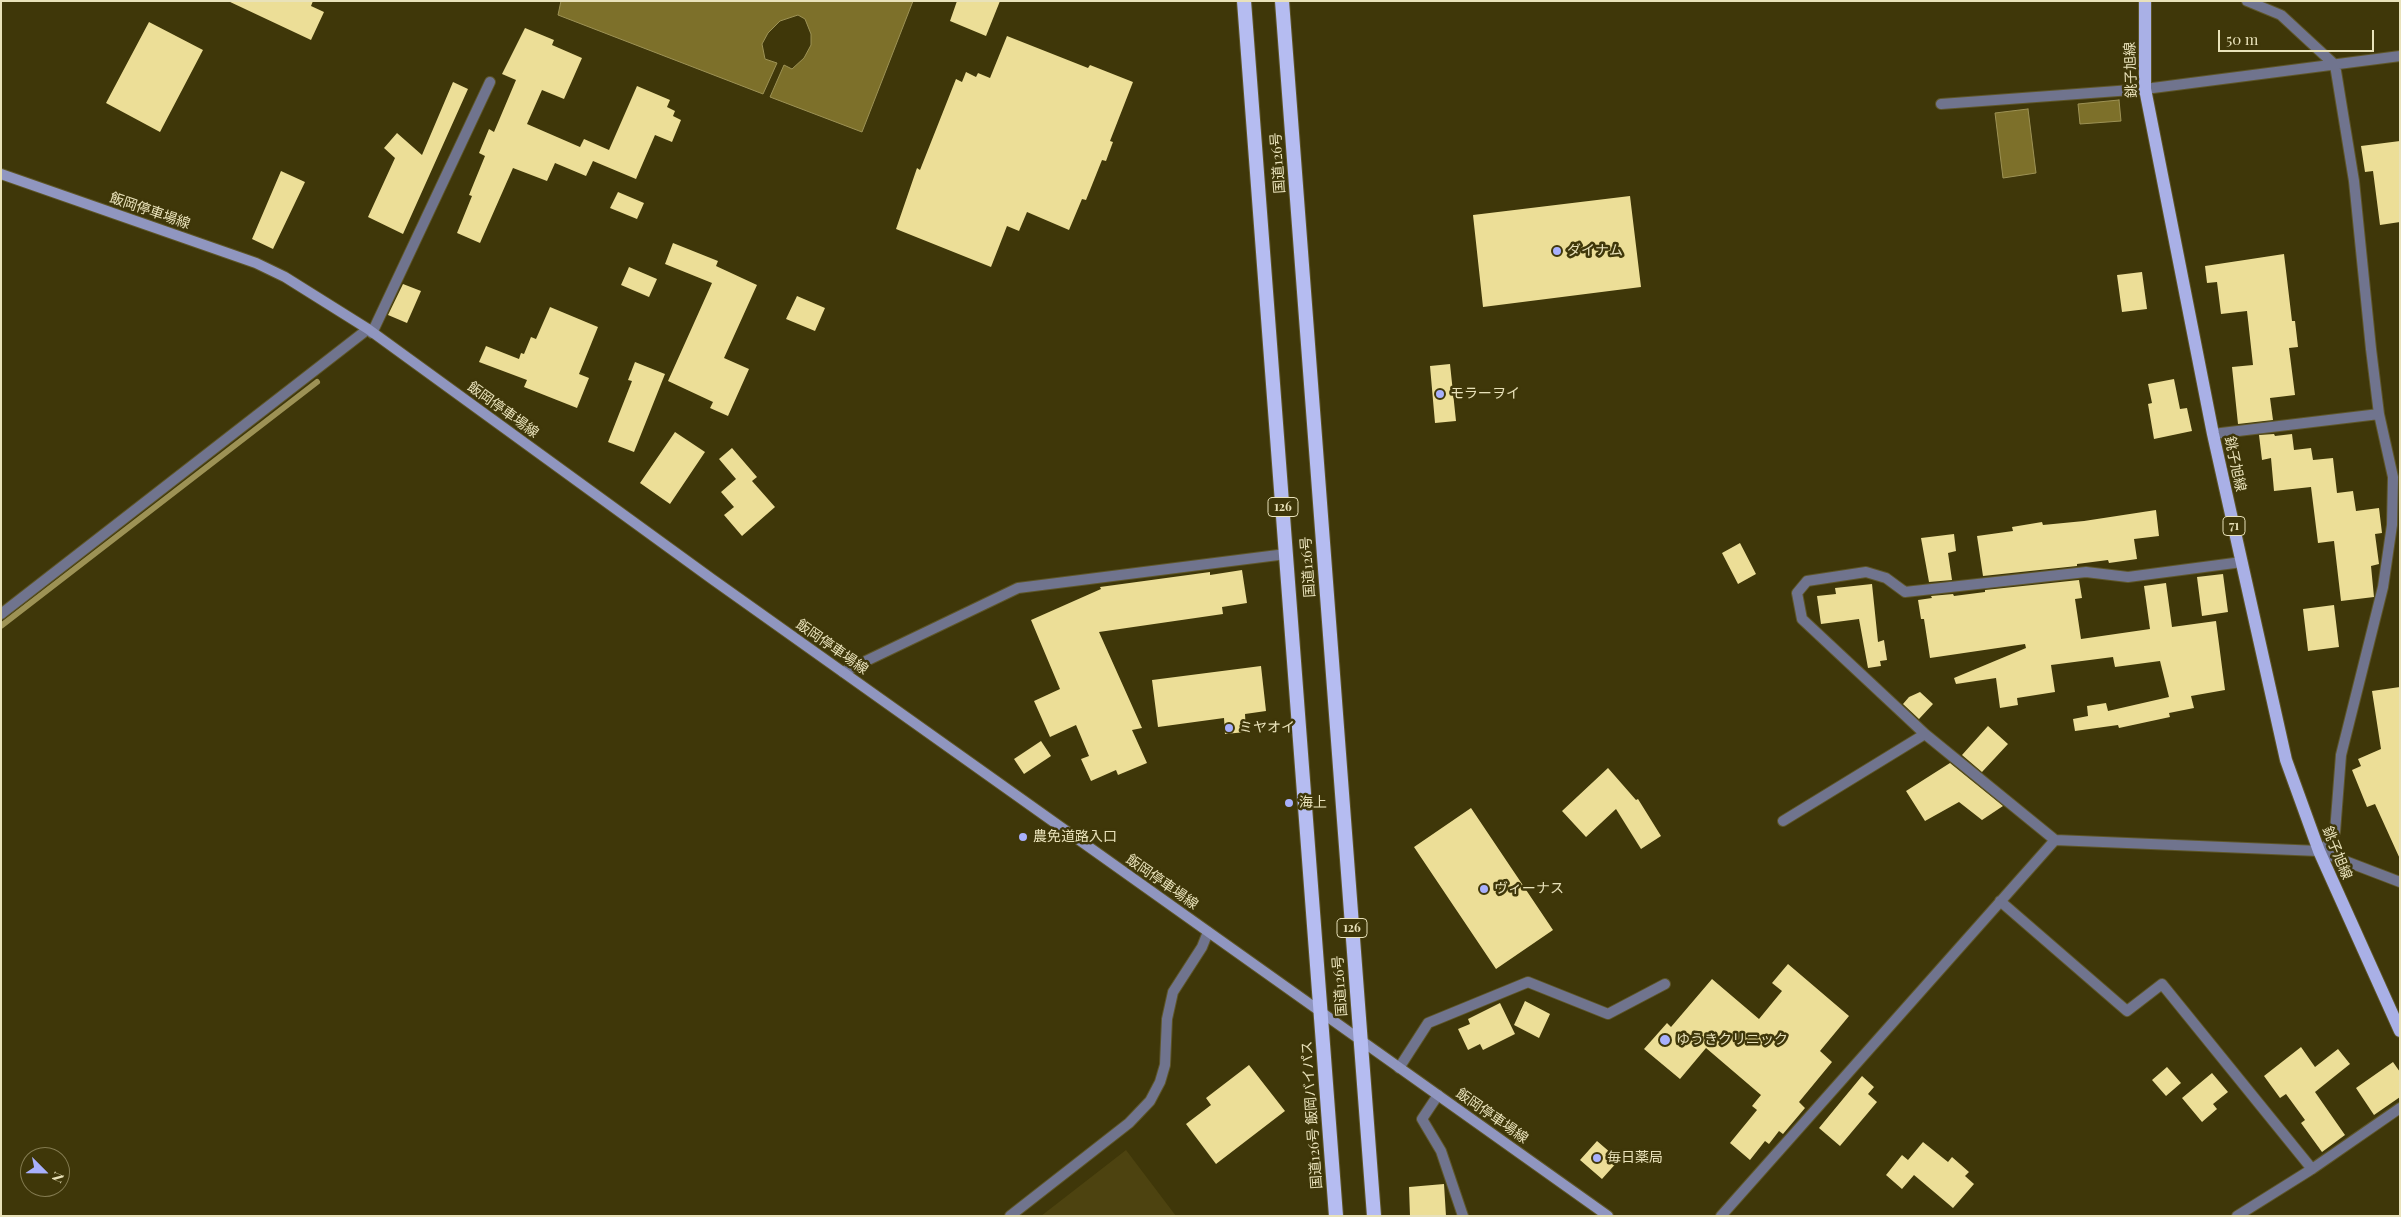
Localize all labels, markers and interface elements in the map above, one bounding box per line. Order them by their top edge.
scale bar [2221,20,2377,52]
text: 50 m [2226,29,2258,49]
street label: 銚子旭線 [2122,42,2140,98]
street label: 国道126号 [1267,132,1289,194]
street label: 飯岡停車場線 [108,189,192,233]
place label: ダイナム [1567,243,1623,259]
marker: ダイナム [1551,245,1563,257]
street label: 飯岡停車場線 [464,379,542,441]
place label: モラーヲイ [1450,386,1520,402]
marker: モラーヲイ [1434,388,1446,400]
street label: 銚子旭線 [2221,435,2249,493]
road number: 126 [1268,498,1298,516]
road number: 71 [2223,516,2245,536]
street label: 国道126号 [1297,536,1319,598]
street label: 飯岡停車場線 [793,616,871,678]
place label: ミヤオイ [1239,720,1295,736]
marker: ミヤオイ [1223,722,1235,734]
place label: 海上 [1299,795,1327,811]
marker: 海上 [1283,797,1295,809]
street label: 銚子旭線 [2319,824,2355,882]
place label: 農免道路入口 [1033,829,1117,845]
marker: 農免道路入口 [1017,831,1029,843]
street label: 飯岡停車場線 [1123,851,1201,913]
place label: ヴィーナス [1494,881,1564,897]
marker: ヴィーナス [1478,883,1490,895]
road number: 126 [1337,918,1367,938]
street label: 国道126号 [1329,955,1351,1017]
place label: ゆうきクリニック [1676,1032,1788,1048]
marker: ゆうきクリニック [1658,1033,1672,1047]
street label: 国道126号 飯岡バイパス [1298,1040,1326,1190]
street label: 飯岡停車場線 [1453,1085,1531,1147]
north arrow [20,1147,70,1197]
place label: 毎日薬局 [1607,1150,1663,1166]
marker: 毎日薬局 [1591,1152,1603,1164]
text: N [48,1169,69,1186]

